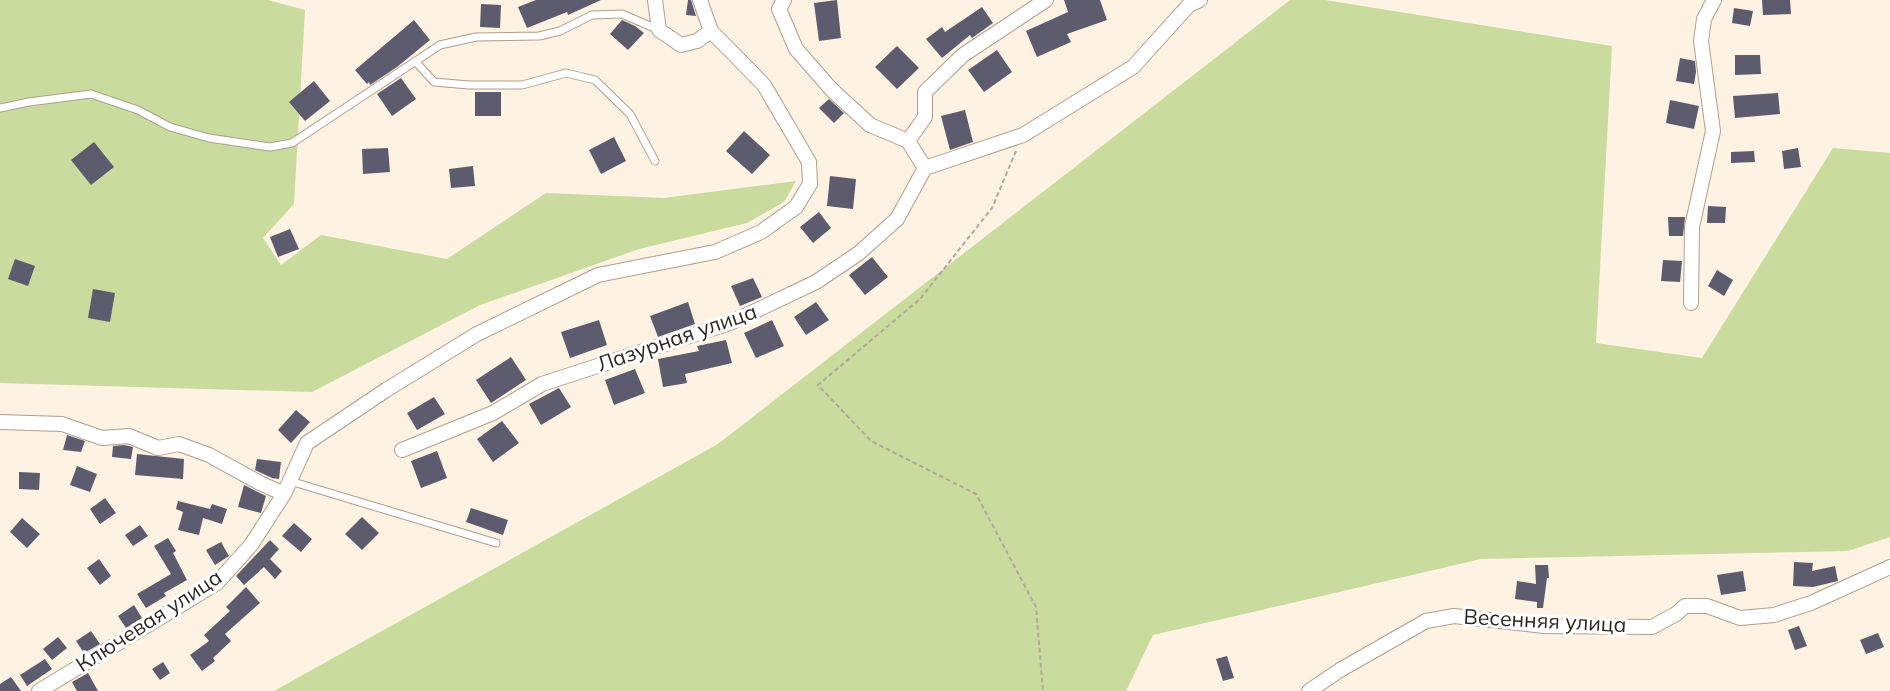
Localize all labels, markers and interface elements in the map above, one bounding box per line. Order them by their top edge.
street label: Лазурная улица [593,298,760,377]
street label: Ключевая улица [71,563,226,677]
street label: Весенняя улица [1463,603,1627,637]

